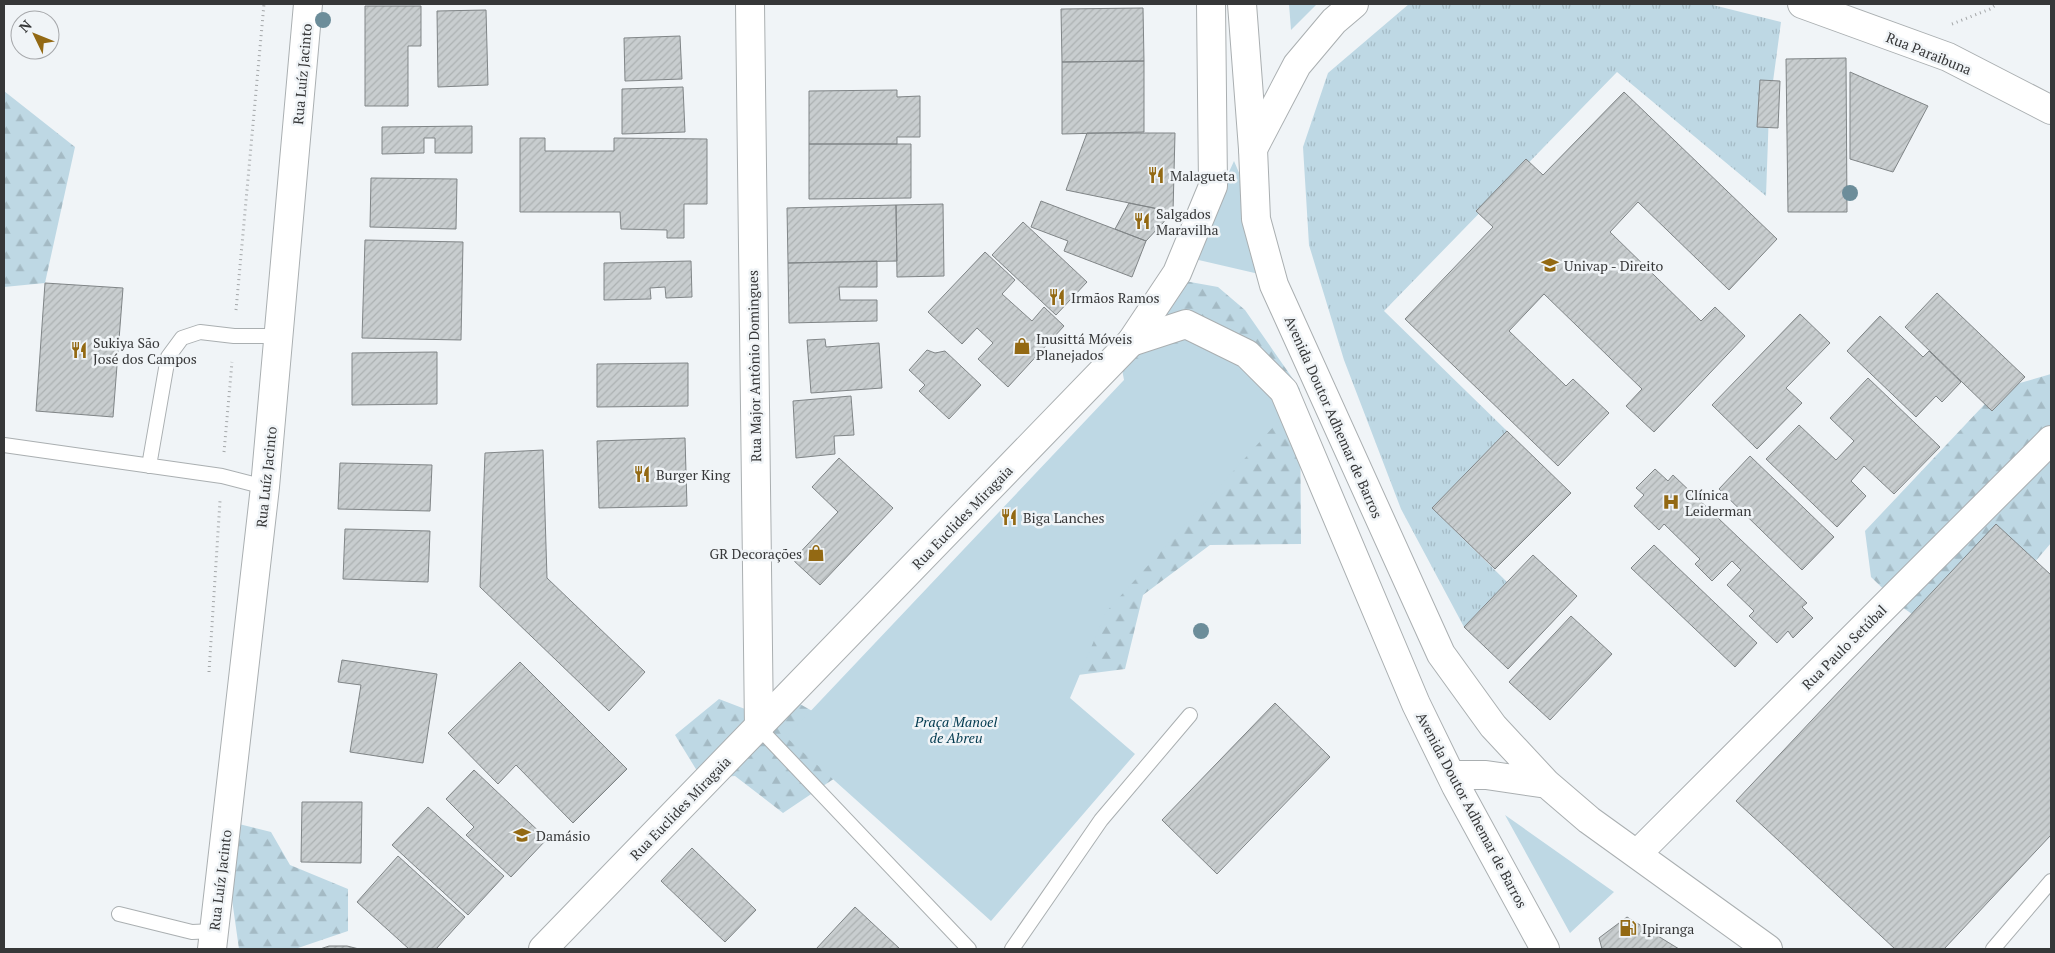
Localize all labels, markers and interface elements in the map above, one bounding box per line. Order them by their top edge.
north arrow [10,10,60,60]
text: N [15,15,36,36]
street label: Rua Luíz Jacinto [288,22,316,125]
street label: Rua Paraibuna [1883,27,1975,79]
restaurant icon: Malagueta [1146,165,1166,185]
place label: Malagueta [1170,166,1235,185]
place label: Salgados Maravilha [1156,204,1218,239]
restaurant icon: Salgados Maravilha [1132,211,1152,231]
school or university icon: Univap - Direito [1540,255,1560,275]
place label: Univap - Direito [1564,256,1664,275]
street label: Rua Major Antônio Domingues [743,270,765,462]
restaurant icon: Irmãos Ramos [1047,287,1067,307]
place label: Irmãos Ramos [1071,288,1160,307]
street label: Avenida Doutor Adhemar de Barros [1281,313,1387,521]
place label: Inusittá Móveis Planejados [1036,329,1132,364]
place label: Sukiya São José dos Campos [93,333,197,368]
shop icon: Inusittá Móveis Planejados [1012,336,1032,356]
restaurant icon: Sukiya São José dos Campos [69,340,89,360]
street label: Rua Luíz Jacinto [251,425,281,528]
street label: Rua Euclides Miragaia [907,461,1017,573]
restaurant icon: Burger King [632,464,652,484]
place label: Burger King [656,465,731,484]
place label: Clínica Leiderman [1685,485,1752,520]
hospital icon: Clínica Leiderman [1661,492,1681,512]
restaurant icon: Biga Lanches [999,507,1019,527]
place label: Biga Lanches [1023,508,1105,527]
shop icon: GR Decorações [806,543,826,563]
place label: GR Decorações [710,544,802,563]
street label: Rua Paulo Setúbal [1797,600,1891,694]
street label: Avenida Doutor Adhemar de Barros [1412,709,1532,911]
park label: Praça Manoel de Abreu [914,712,997,747]
street label: Rua Euclides Miragaia [625,752,735,864]
school or university icon: Damásio [512,825,532,845]
place label: Damásio [536,826,590,845]
street label: Rua Luíz Jacinto [204,828,236,931]
fuel station icon: Ipiranga [1618,918,1638,938]
place label: Ipiranga [1642,919,1694,938]

